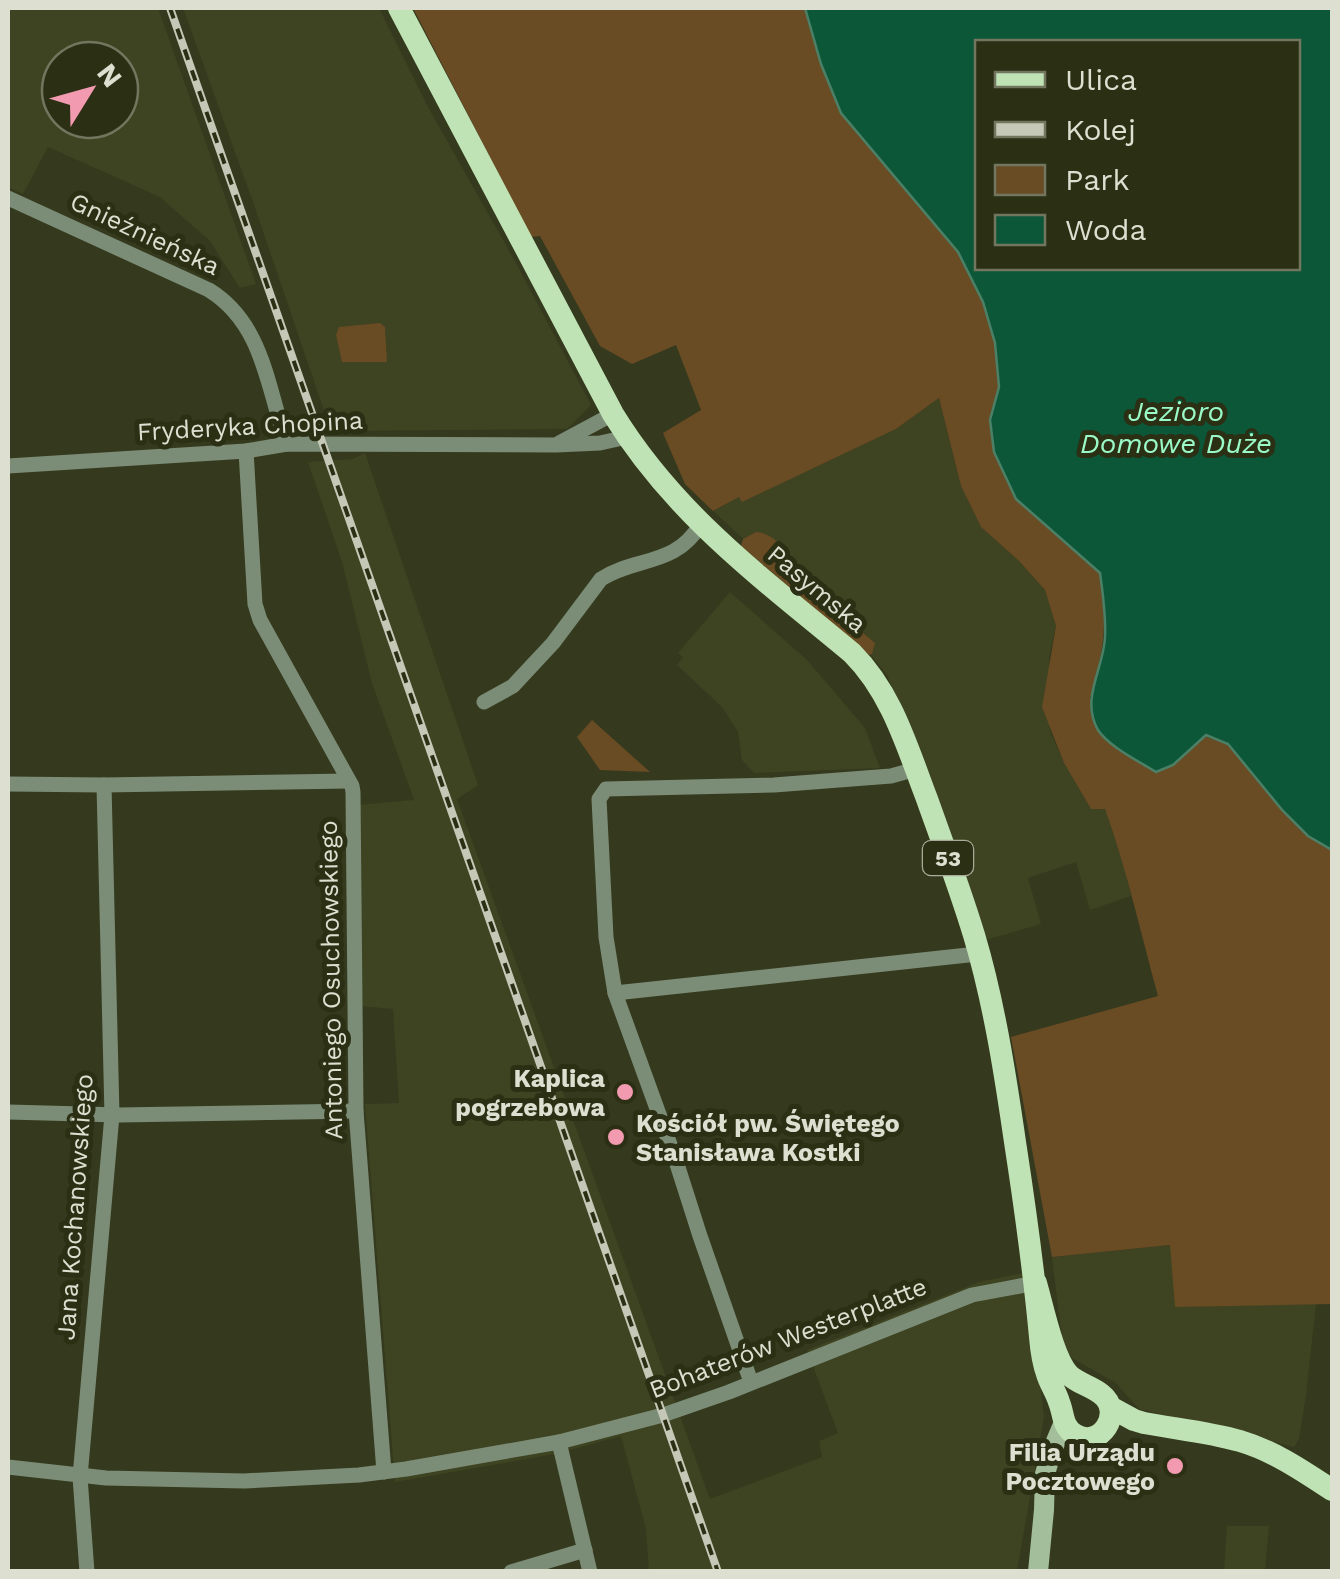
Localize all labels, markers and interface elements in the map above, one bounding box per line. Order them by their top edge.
north arrow [40,40,140,140]
legend [975,40,1300,270]
text: N [90,57,129,93]
text: Ulica [1065,62,1137,97]
text: Kolej [1065,112,1136,147]
text: Park [1065,162,1130,197]
street label: Gnieźnieńska [66,187,224,281]
text: Woda [1065,212,1147,247]
water label: Jezioro Domowe Duże [1080,395,1272,460]
street label: Fryderyka Chopina [136,406,364,446]
street label: Pasymska [762,539,872,639]
street label: Antoniego Osuchowskiego [314,820,348,1140]
road number: 53 [923,841,973,875]
place label: Kaplica pogrzebowa [455,1064,606,1122]
street label: Jana Kochanowskiego [51,1073,99,1341]
marker: Kaplica pogrzebowa [614,1081,636,1103]
place label: Kościół pw. Świętego Stanisława Kostki [636,1109,900,1167]
marker: Kościół pw. Świętego Stanisława Kostki [605,1126,627,1148]
street label: Bohaterów Westerplatte [645,1272,931,1404]
place label: Filia Urządu Pocztowego [1005,1438,1155,1496]
marker: Filia Urządu Pocztowego [1164,1455,1186,1477]

